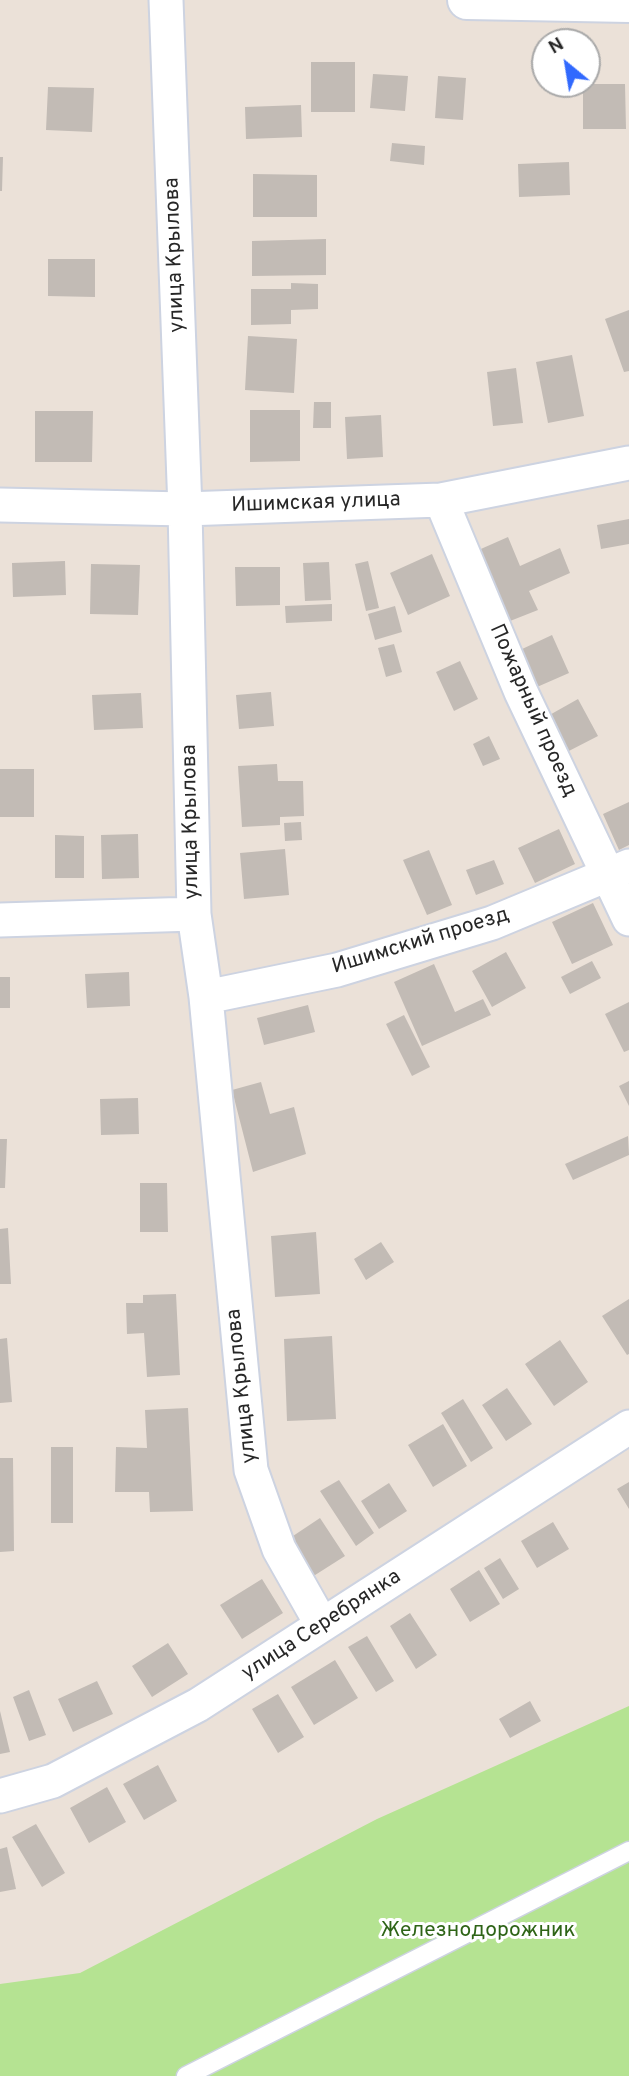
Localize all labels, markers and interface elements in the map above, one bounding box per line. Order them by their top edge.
north arrow [531,28,601,98]
text: N [545,33,568,60]
street label: улица Крылова [161,177,191,333]
street label: Ишимская улица [231,488,401,520]
street label: Пожарный проезд [483,621,581,801]
street label: улица Крылова [178,744,206,900]
street label: Ишимский проезд [329,903,513,981]
street label: улица Крылова [222,1307,264,1465]
street label: улица Серебрянка [238,1565,406,1687]
park label: Железнодорожник [381,1919,575,1945]

